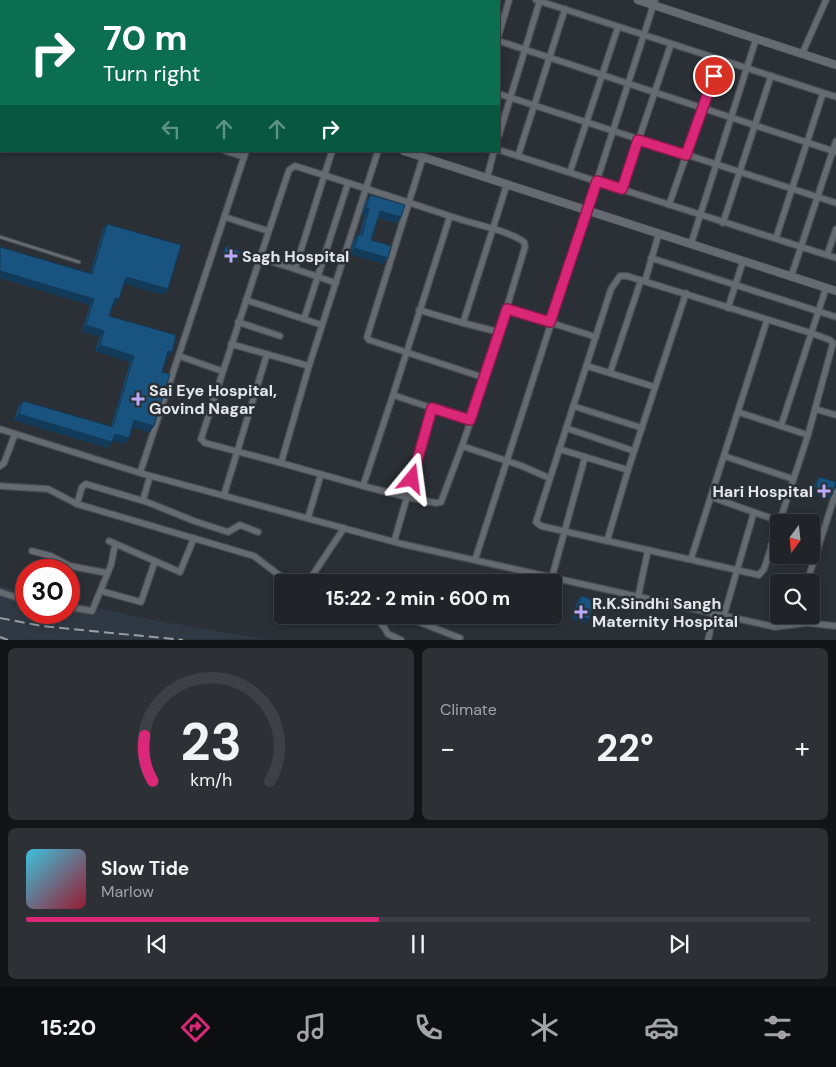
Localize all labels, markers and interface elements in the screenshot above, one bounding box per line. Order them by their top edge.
text: 70 m [103,15,187,61]
icon: right [20,20,85,85]
pin [693,55,735,97]
text: Turn right [103,59,200,88]
icon: arrive [700,62,728,90]
icon: left [157,115,185,143]
icon: ahead [210,115,238,143]
icon: ahead [263,115,291,143]
icon: right [316,115,344,143]
place label: Sagh Hospital [242,246,349,267]
marker: Sagh Hospital [224,249,238,263]
place label: Sai Eye Hospital, Govind Nagar [149,380,277,419]
marker: Sai Eye Hospital, Govind Nagar [131,392,145,406]
position arrow [385,452,437,504]
place label: Hari Hospital [712,481,813,502]
marker: Hari Hospital [817,484,831,498]
north arrow [770,514,820,564]
map controls [770,514,820,624]
speed limit sign: 30 [15,559,80,624]
button: search [770,574,820,624]
text: 15:22 · 2 min · 600 m [326,586,510,611]
place label: R.K.Sindhi Sangh Maternity Hospital [592,593,738,632]
marker: R.K.Sindhi Sangh Maternity Hospital [574,605,588,619]
text: Climate [440,699,497,720]
text: 23 [180,708,242,776]
text: 22° [596,723,654,773]
text: − [440,730,455,767]
text: + [795,730,810,767]
text: km/h [190,768,232,792]
text: Slow Tide [101,856,189,881]
text: Marlow [101,881,154,902]
icon: previous [143,930,171,958]
icon: pause [404,930,432,958]
icon: next [665,930,693,958]
icon: directions [178,1010,213,1045]
icon: music [294,1010,329,1045]
icon: phone [411,1010,446,1045]
icon: climate [527,1010,562,1045]
icon: car [644,1010,679,1045]
icon: filters [760,1010,795,1045]
text: 15:20 [41,1013,96,1042]

